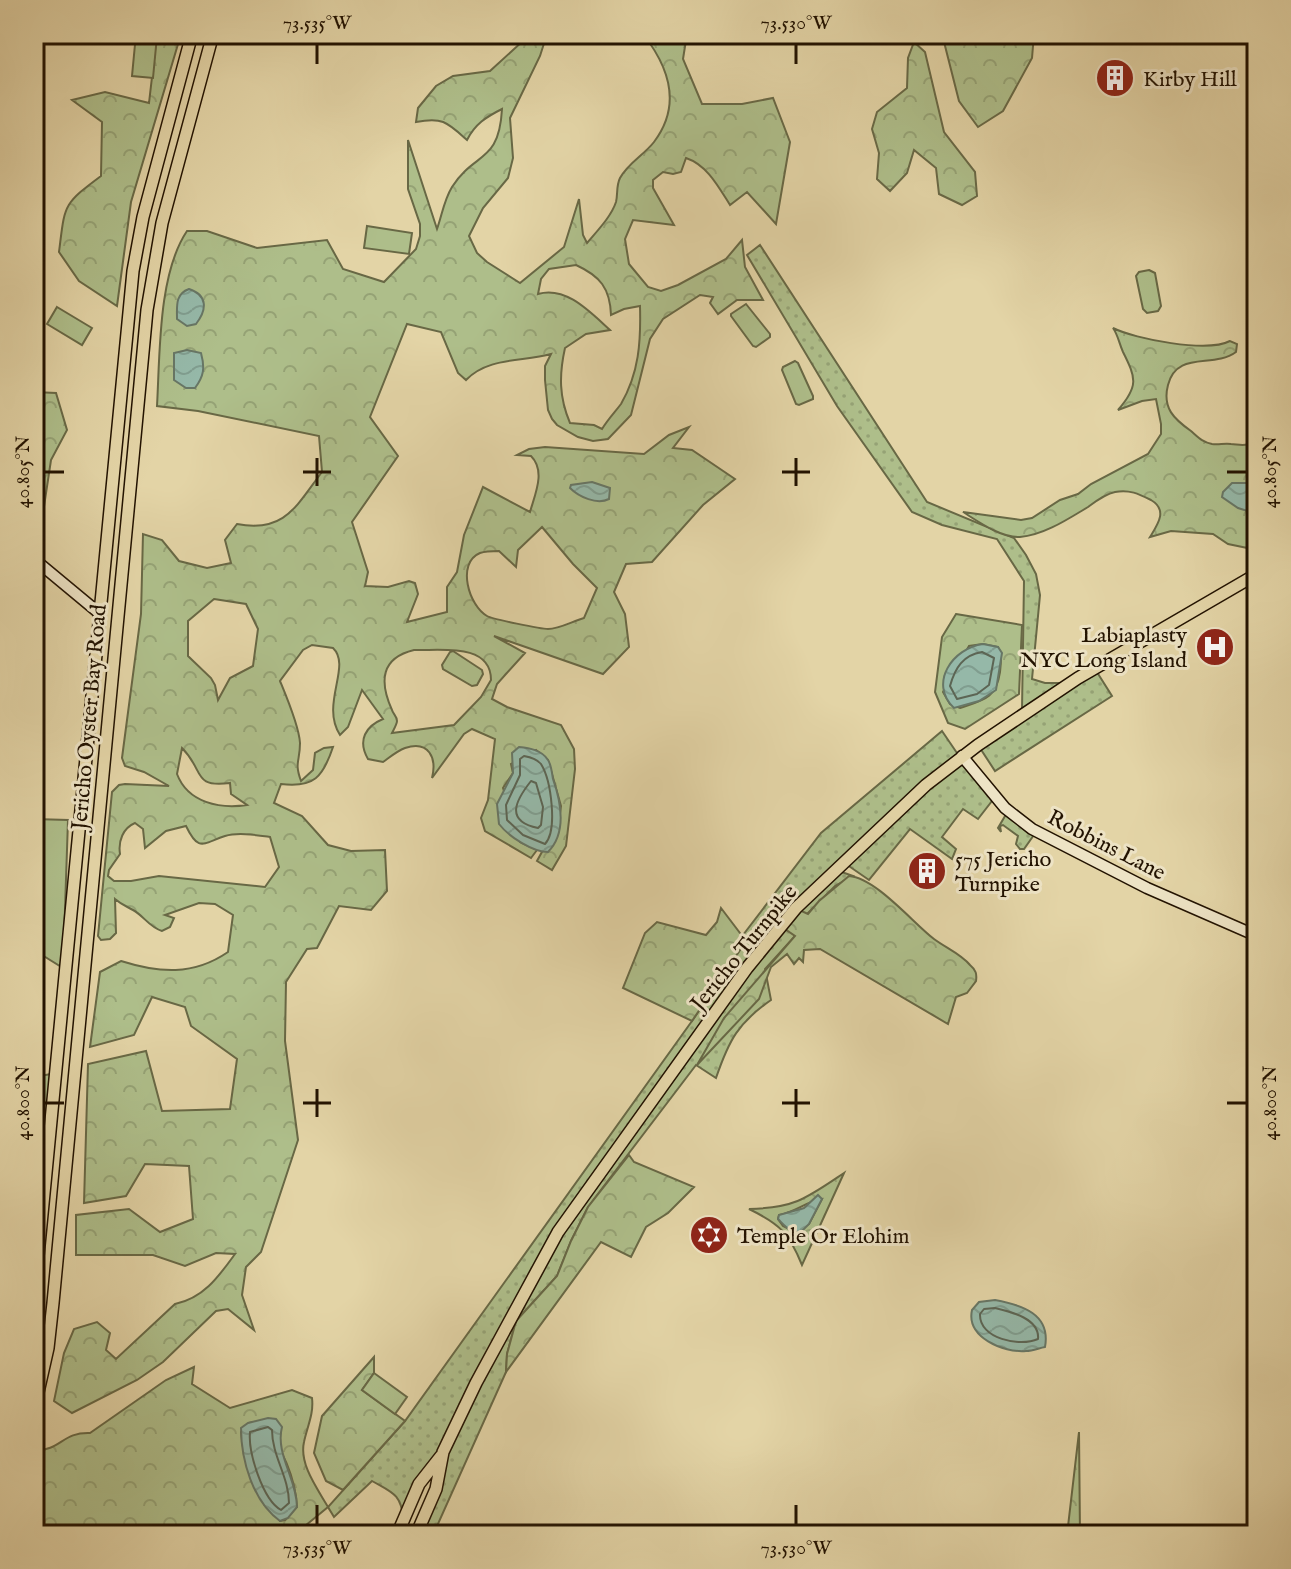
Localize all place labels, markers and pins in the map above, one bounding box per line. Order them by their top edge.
building icon: Kirby Hill [1094,57,1136,99]
place label: Kirby Hill [1143,66,1237,94]
place label: Labiaplasty NYC Long Island [1020,622,1187,675]
hospital icon: Labiaplasty NYC Long Island [1194,626,1236,668]
place label: 575 Jericho Turnpike [955,846,1052,899]
building icon: 575 Jericho Turnpike [906,850,948,892]
synagogue icon: Temple Or Elohim [688,1214,730,1256]
place label: Temple Or Elohim [737,1223,909,1251]

